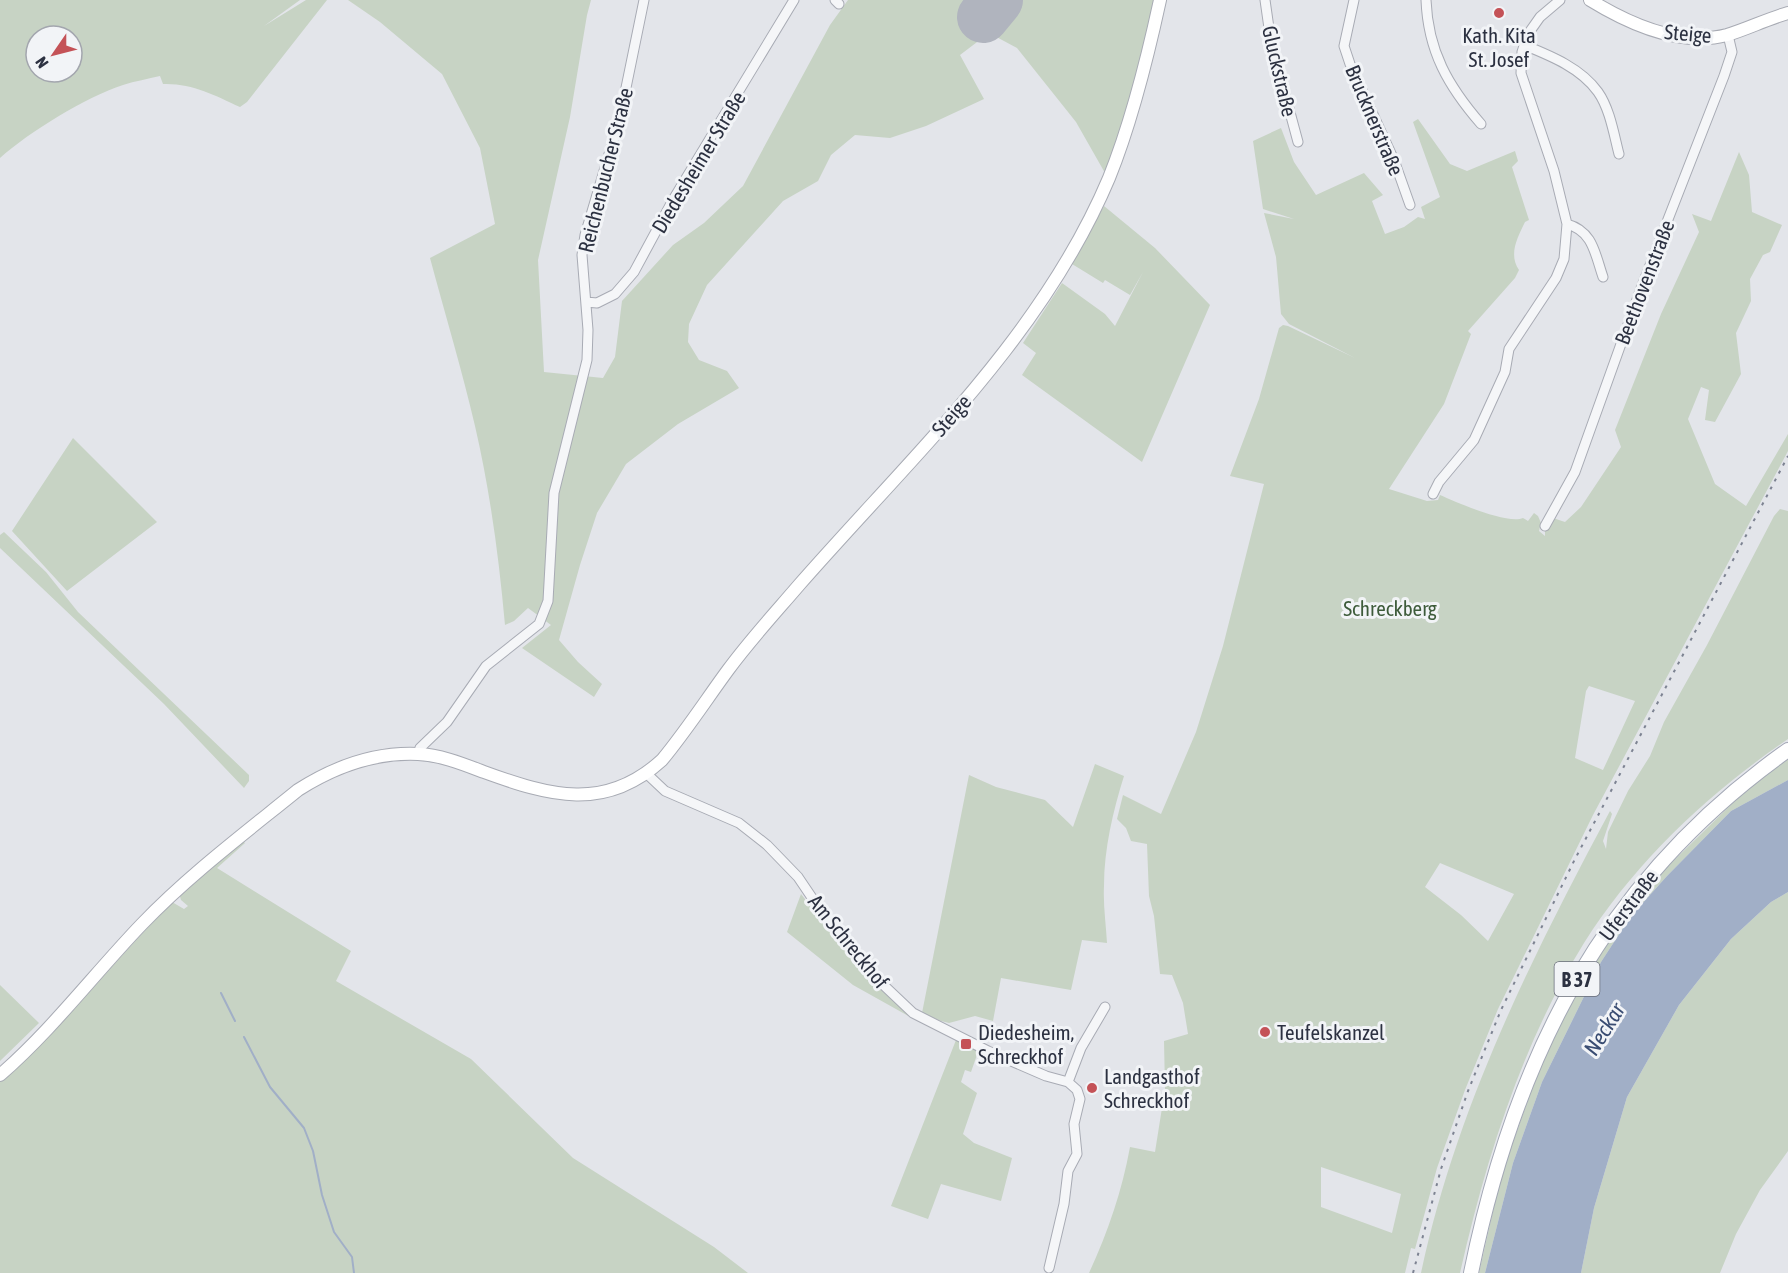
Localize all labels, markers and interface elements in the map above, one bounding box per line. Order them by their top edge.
marker: Kath. Kita St. Josef [1492,6,1506,20]
street label: Steige [1663,19,1713,47]
street label: Gluckstraße [1258,23,1302,119]
place label: Kath. Kita St. Josef [1462,23,1536,71]
north arrow [24,24,84,84]
text: N [32,54,52,72]
street label: Brucknerstraße [1341,61,1409,179]
street label: Reichenbucher Straße [573,85,637,255]
street label: Diedesheimer Straße [646,87,750,237]
street label: Beethovenstraße [1609,216,1679,348]
street label: Steige [926,389,976,441]
park label: Schreckberg [1343,596,1437,620]
street label: Uferstraße [1594,865,1662,945]
street label: Am Schreckhof [804,889,894,993]
road number: B 37 [1554,962,1600,996]
water label: Neckar [1578,997,1631,1060]
place label: Diedesheim, Schreckhof [978,1020,1074,1068]
place label: Teufelskanzel [1277,1020,1385,1044]
marker: Teufelskanzel [1258,1025,1272,1039]
marker: Diedesheim, Schreckhof [959,1037,973,1051]
place label: Landgasthof Schreckhof [1104,1064,1200,1112]
marker: Landgasthof Schreckhof [1085,1081,1099,1095]

